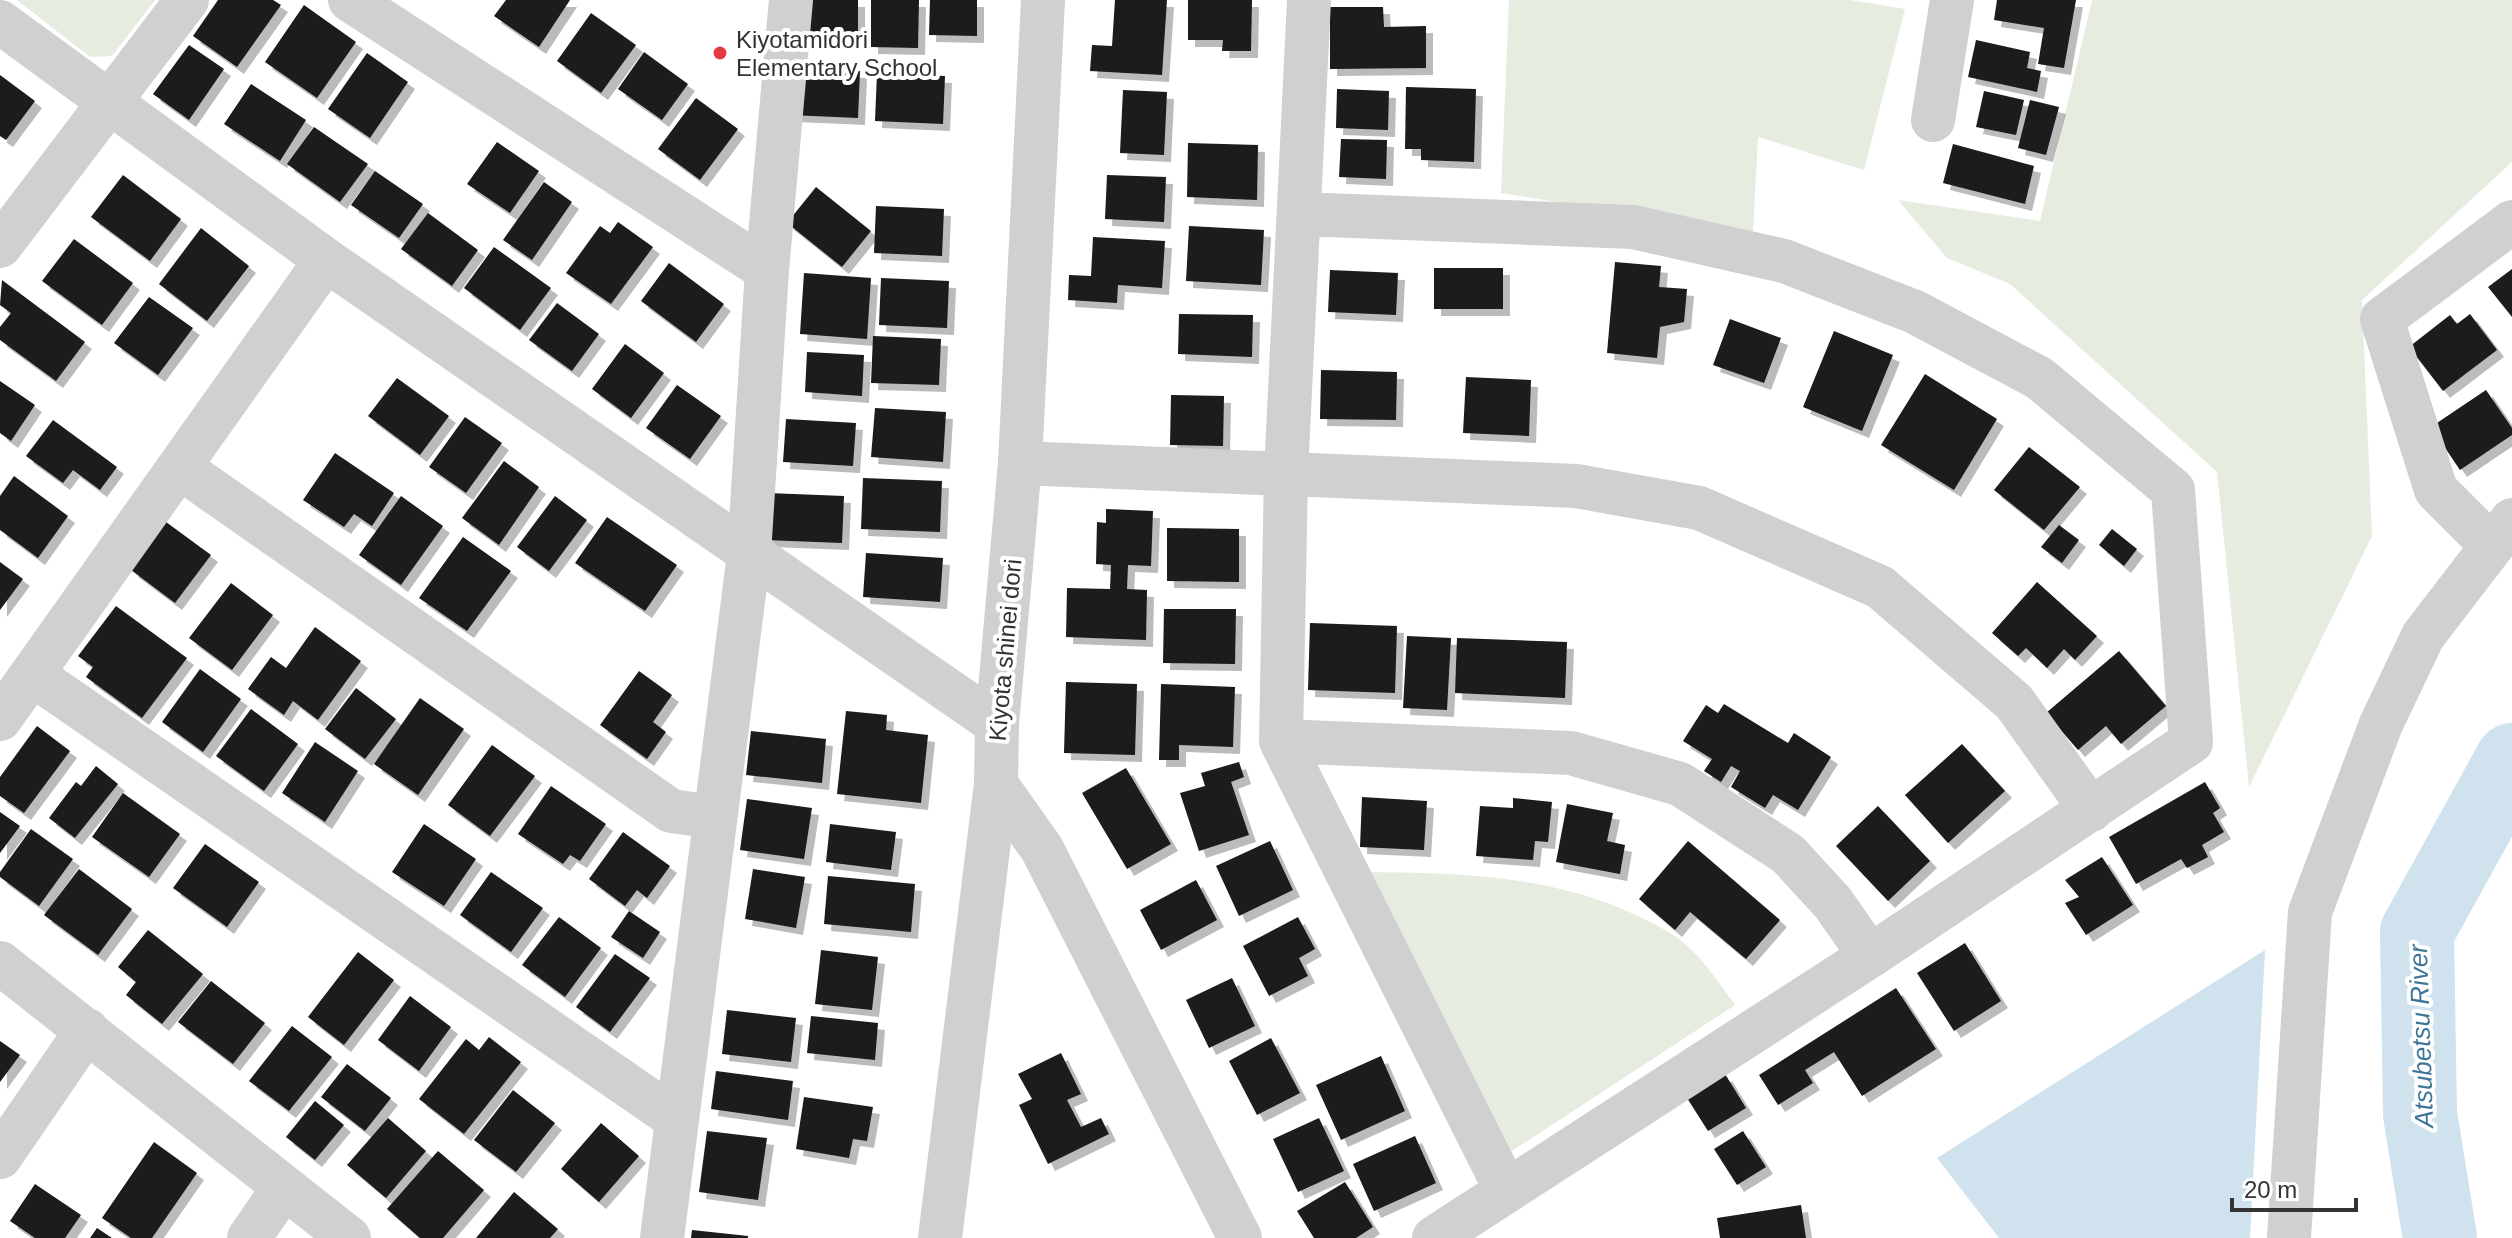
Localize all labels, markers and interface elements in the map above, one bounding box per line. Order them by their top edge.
place label: Kiyotamidori Elementary School [736,26,937,81]
marker: Kiyotamidori Elementary School [711,44,729,62]
street label: Kiyota shinei dori [984,558,1026,742]
water label: Atsubetsu River [2403,942,2439,1130]
scale bar [2232,1162,2356,1212]
text: 20 m [2244,1176,2297,1203]

